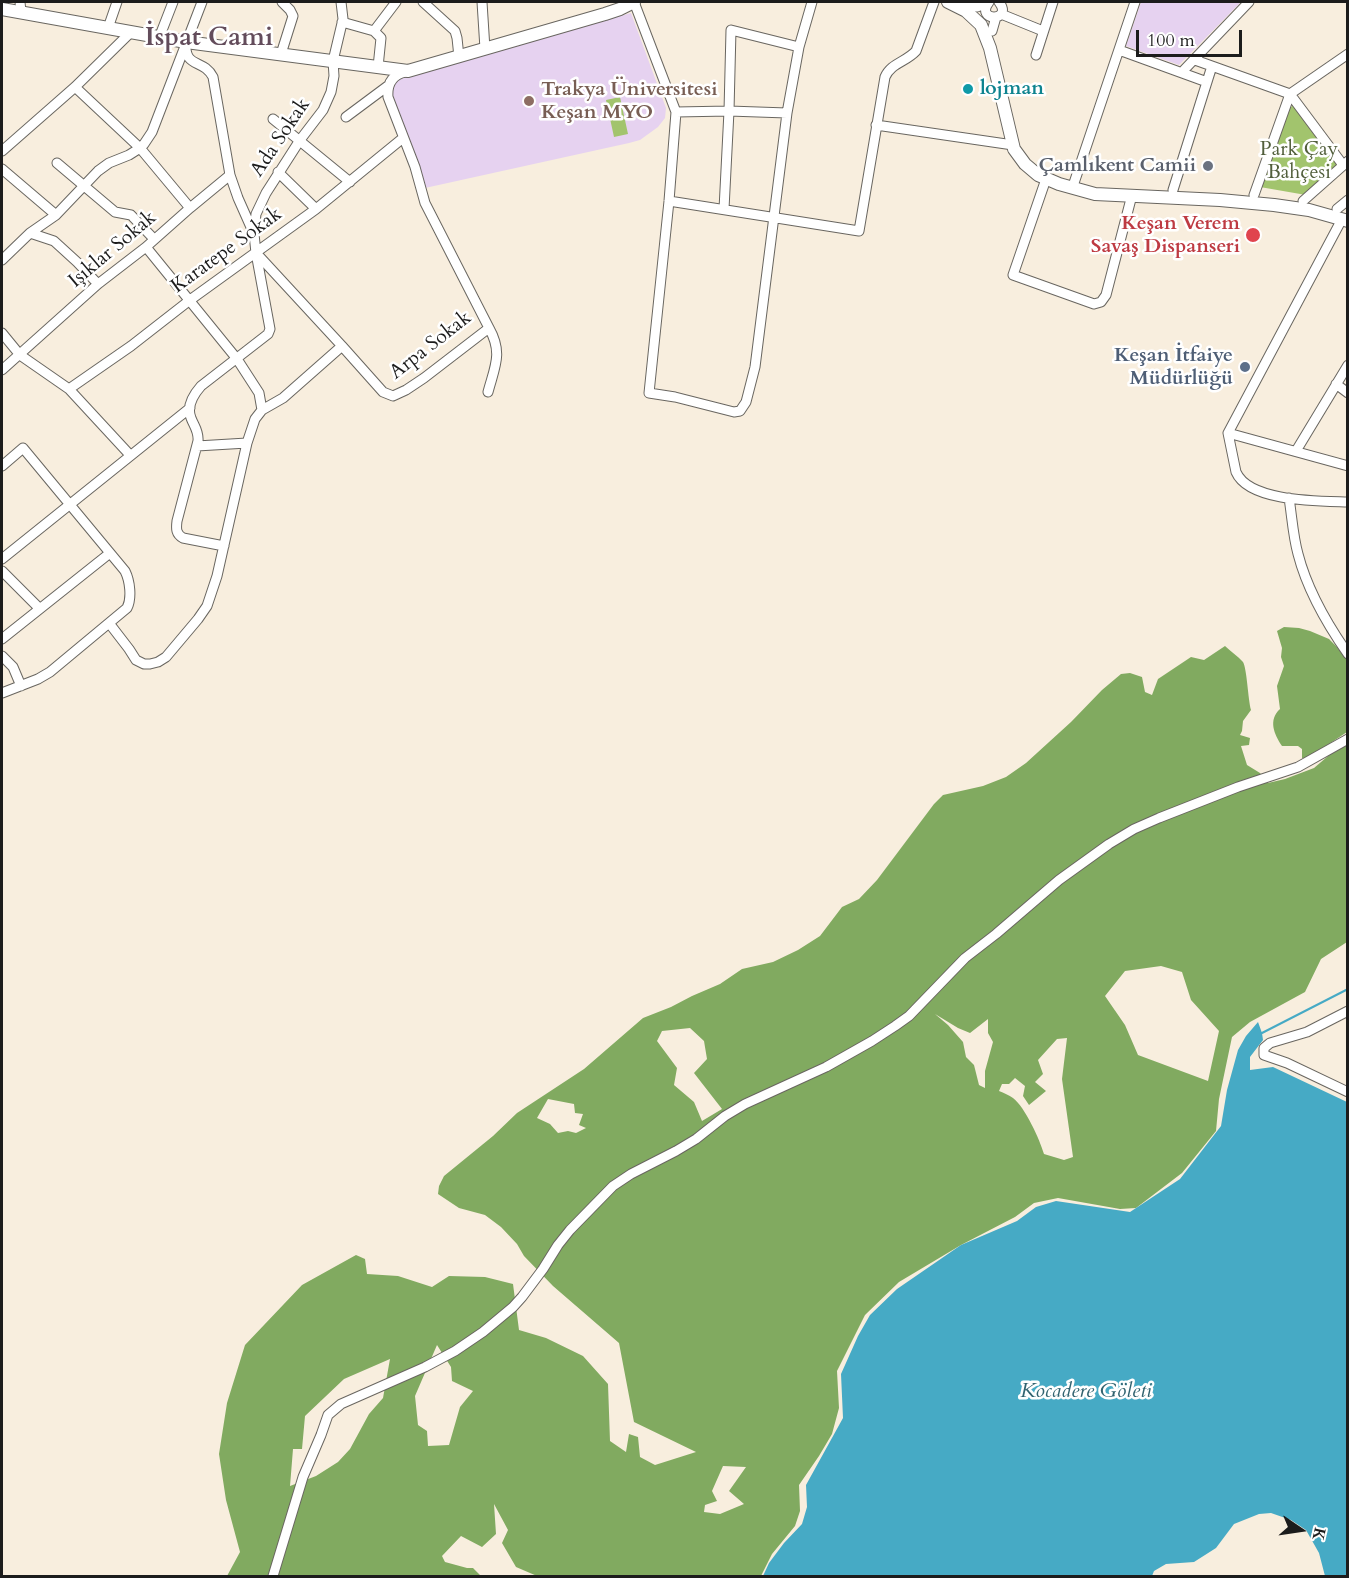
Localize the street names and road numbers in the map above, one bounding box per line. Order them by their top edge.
street label: Ada Sokak [246,94,316,182]
street label: Karatepe Sokak [167,203,287,299]
street label: Işıklar Sokak [64,206,162,294]
street label: Arpa Sokak [385,307,477,385]

